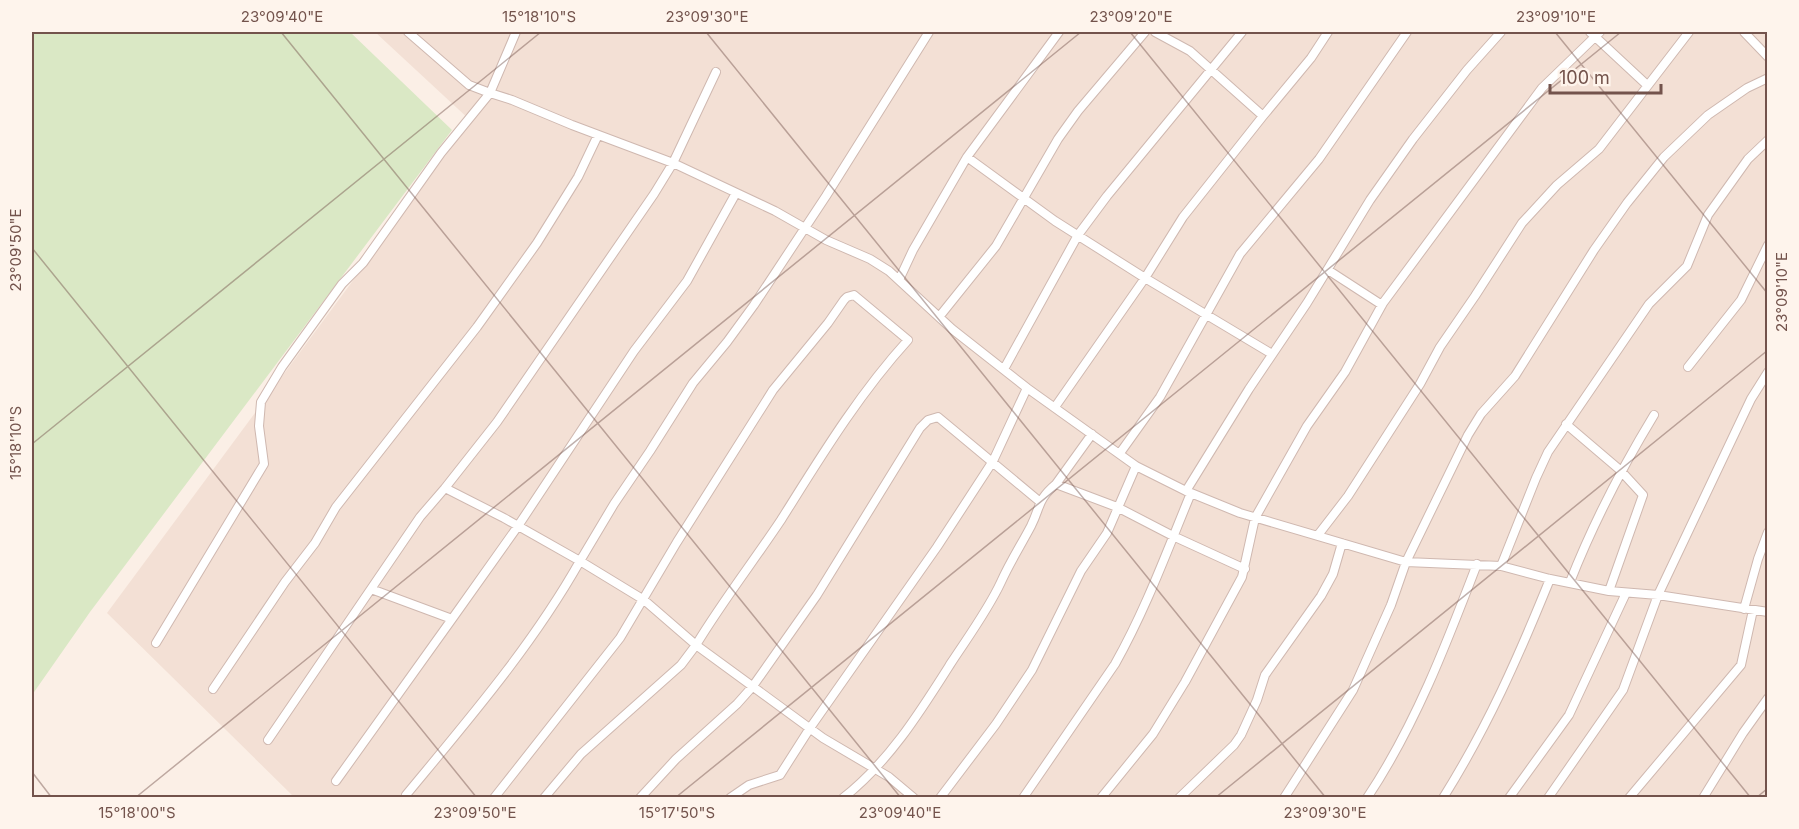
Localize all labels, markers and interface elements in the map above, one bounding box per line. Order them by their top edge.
text: 23°09'40"E [241,7,323,26]
text: 15°18'10"S [502,7,576,26]
text: 23°09'30"E [665,7,749,26]
text: 23°09'20"E [1090,7,1172,26]
text: 23°09'10"E [1516,7,1596,26]
scale bar [1550,57,1661,95]
text: 100 m [1559,67,1610,88]
text: 23°09'50"E [6,209,25,291]
text: 23°09'10"E [1772,252,1791,332]
text: 15°18'10"S [6,406,25,480]
text: 15°18'00"S [98,803,176,822]
text: 23°09'50"E [434,803,516,822]
text: 15°17'50"S [639,803,715,822]
text: 23°09'40"E [859,803,941,822]
text: 23°09'30"E [1283,803,1367,822]

